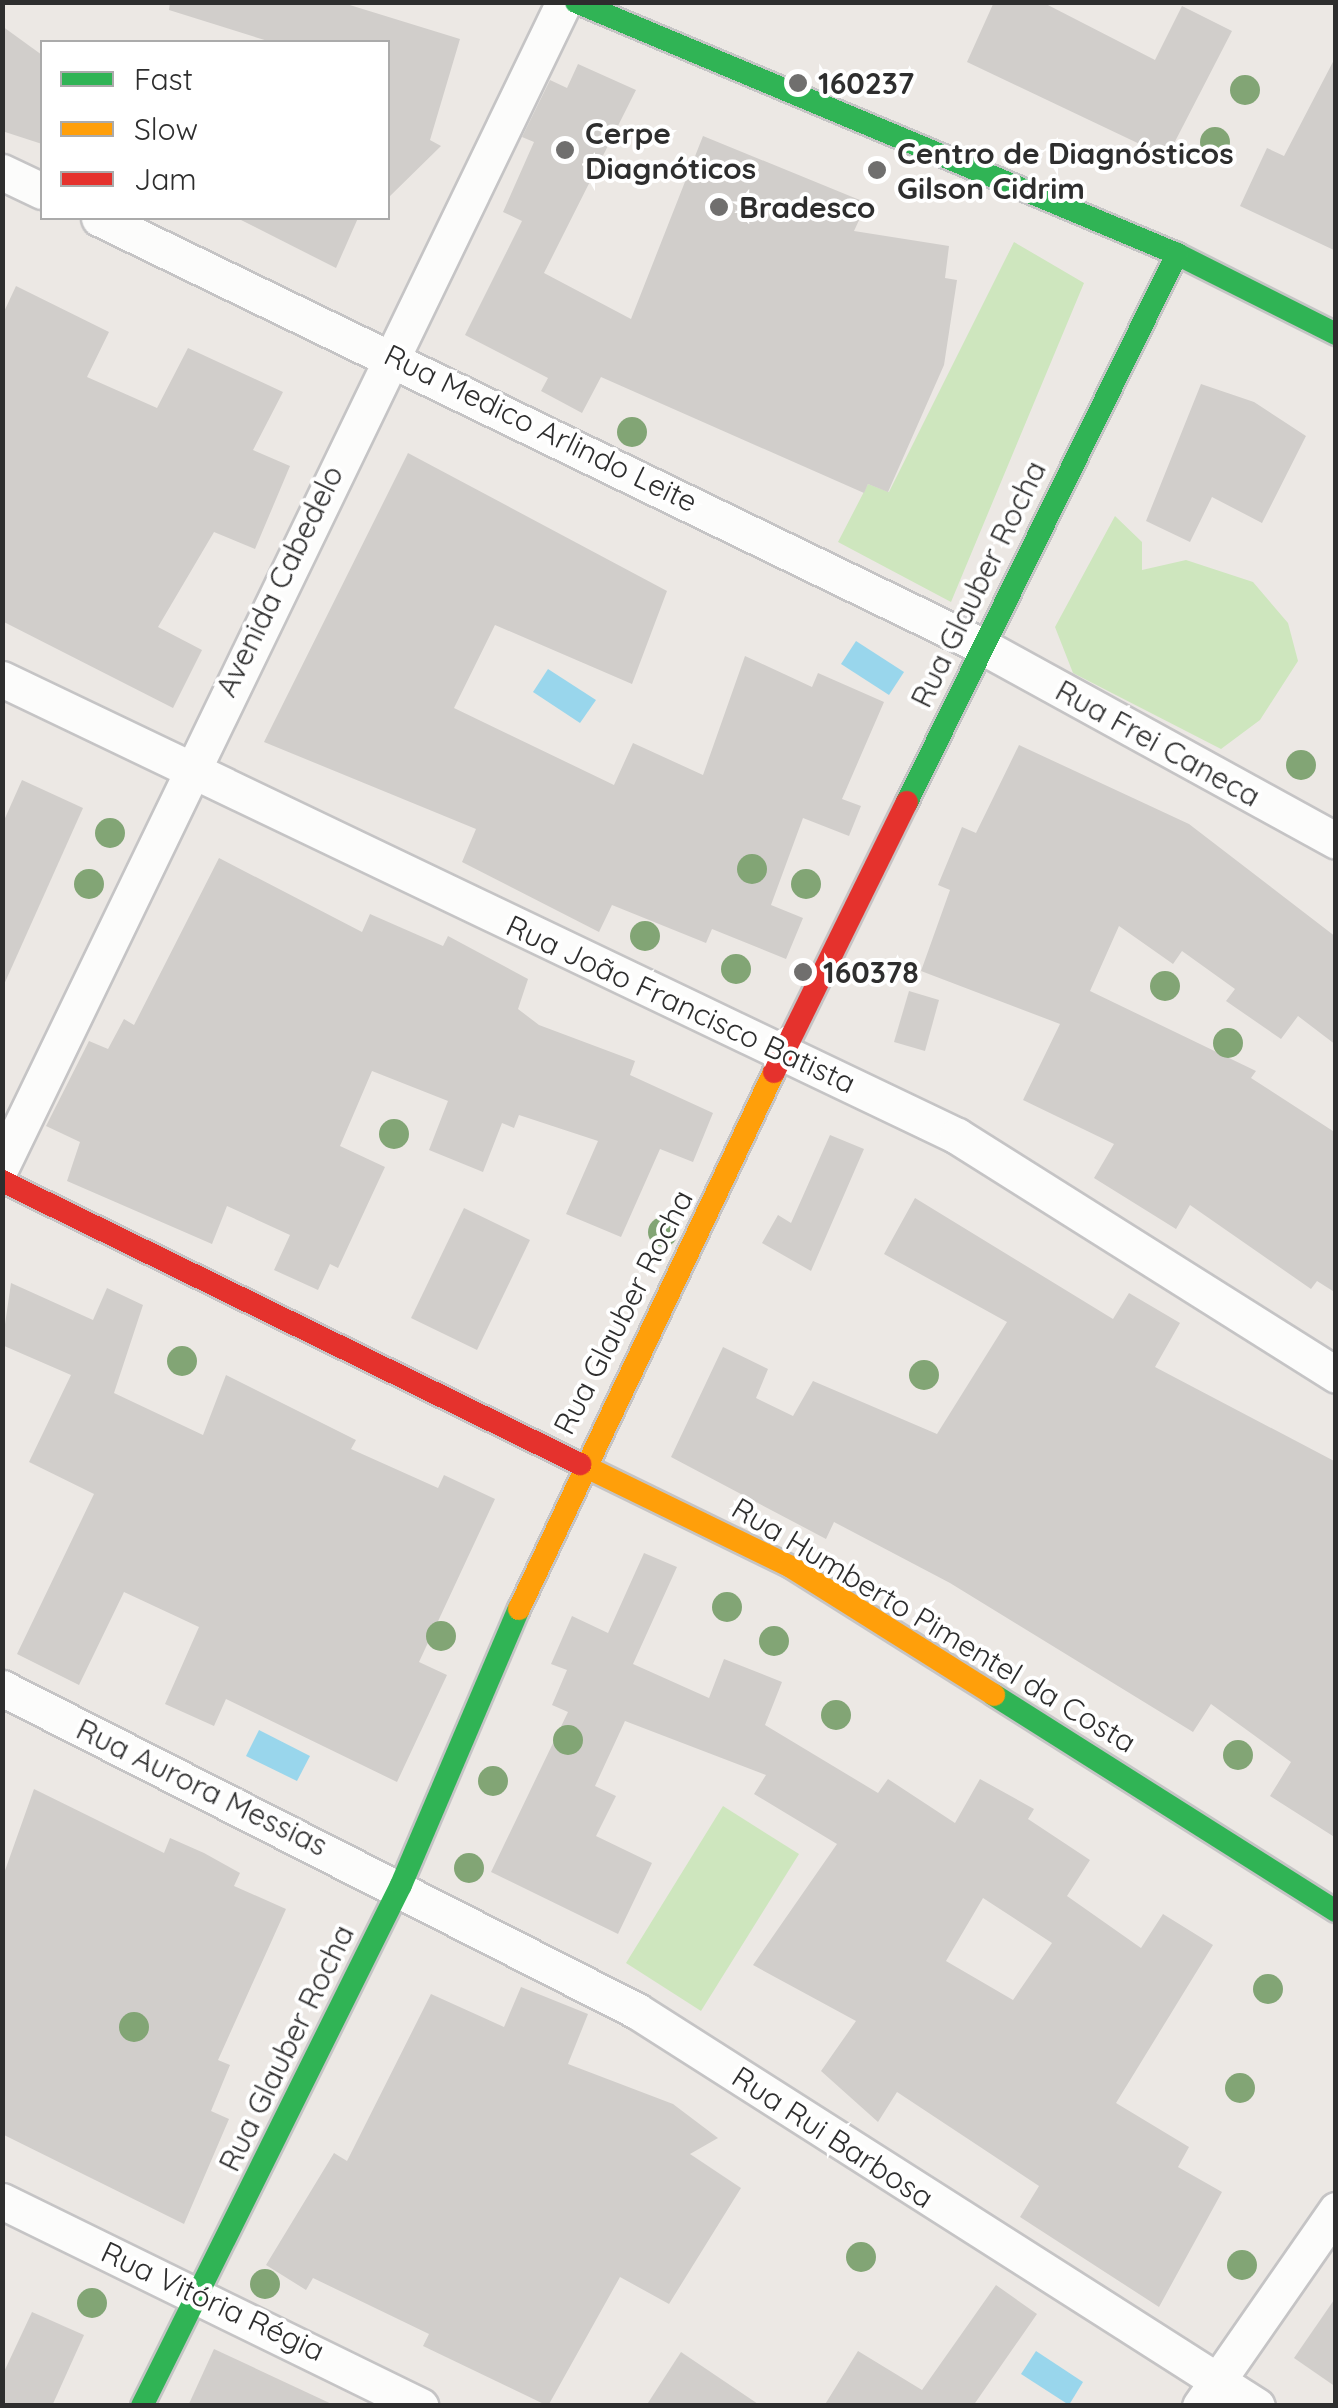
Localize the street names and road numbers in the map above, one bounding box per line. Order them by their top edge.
street label: Rua Medico Arlindo Leite [379,336,703,520]
street label: Rua Glauber Rocha [903,455,1053,713]
street label: Avenida Cabedelo [208,460,350,702]
street label: Rua Frei Caneca [1049,672,1267,814]
street label: Rua João Francisco Batista [501,907,861,1101]
street label: Rua Glauber Rocha [546,1184,700,1440]
street label: Rua Humberto Pimentel da Costa [725,1490,1143,1760]
street label: Rua Aurora Messias [71,1711,333,1863]
street label: Rua Glauber Rocha [211,1919,361,2177]
street label: Rua Rui Barbosa [726,2059,940,2215]
street label: Rua Vitória Régia [96,2233,330,2369]

